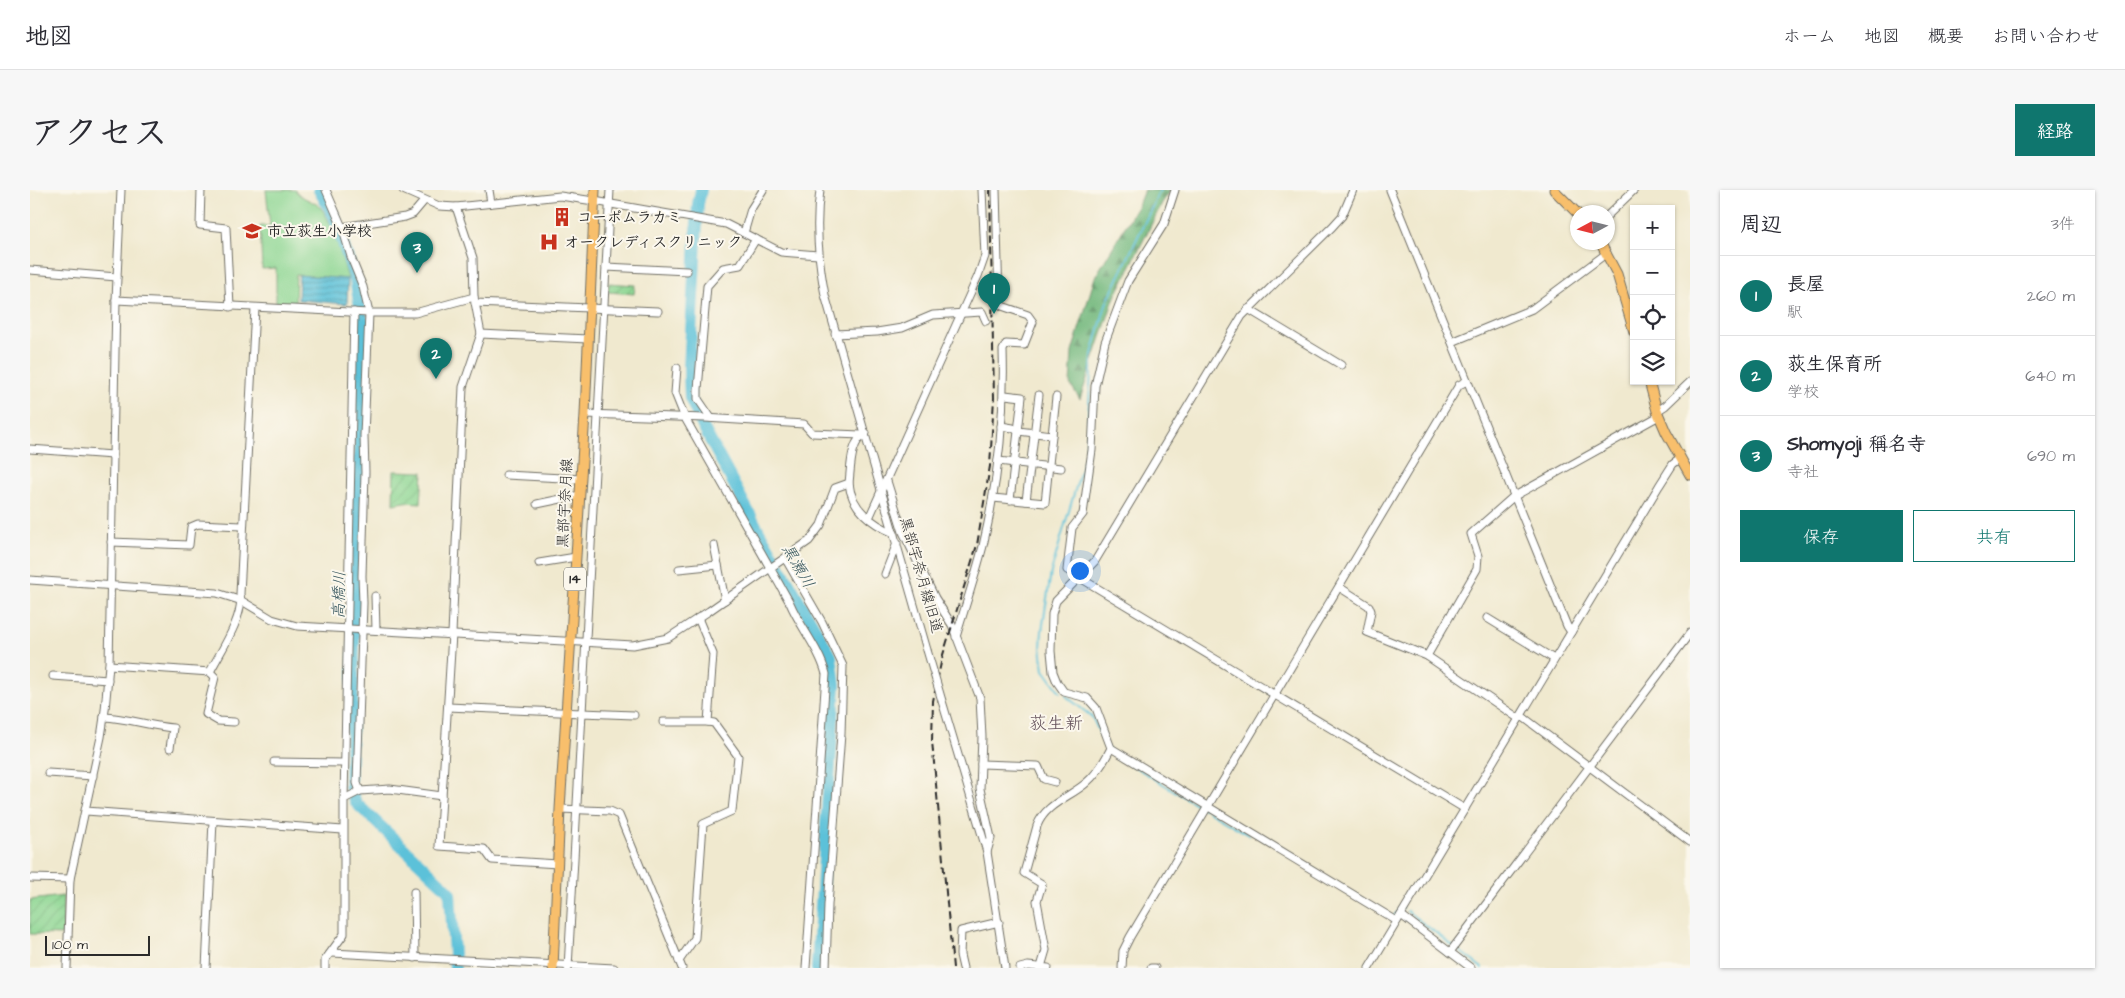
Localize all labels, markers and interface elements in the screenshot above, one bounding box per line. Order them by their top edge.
text: 地図 [25,20,73,54]
text: ホーム [1783,24,1836,49]
text: 地図 [1864,24,1900,49]
text: 概要 [1928,24,1964,49]
text: お問い合わせ [1992,24,2100,49]
button: 経路 [2015,104,2095,156]
text: アクセス [30,109,168,158]
north arrow [1570,205,1615,250]
map controls [1630,205,1675,385]
button: + [1630,205,1675,250]
building icon: コーポムラカミ [551,206,573,228]
place label: コーポムラカミ [577,207,682,228]
text: 周辺 [1740,210,1782,239]
text: 3件 [2051,213,2075,235]
school or university icon: 市立荻生小学校 [241,220,263,242]
place label: 市立荻生小学校 [267,221,372,242]
hospital icon: オークレディスクリニック [538,231,560,253]
pin: 3 [401,232,433,273]
place label: オークレディスクリニック [564,232,742,253]
button: − [1630,250,1675,295]
text: 長屋 [1787,271,1825,298]
pin: 1 [978,273,1010,314]
text: 1 [1755,285,1757,307]
text: 260 m [2027,285,2075,307]
button: locate [1630,295,1675,340]
text: 駅 [1787,301,1803,323]
pin: 2 [420,338,452,379]
button: layers [1630,340,1675,385]
text: 荻生保育所 [1787,351,1882,378]
text: 2 [1751,365,1761,387]
text: 640 m [2025,365,2075,387]
text: 学校 [1787,381,1819,403]
text: Shomyoji 稱名寺 [1787,431,1926,458]
text: 3 [1752,445,1760,467]
text: 690 m [2027,445,2075,467]
street label: 黒部宇奈月線 [552,458,578,548]
text: 寺社 [1787,461,1819,483]
button: 保存 [1740,510,1903,562]
button: 共有 [1913,510,2075,562]
street label: 黒部宇奈月線旧道 [894,514,948,636]
water label: 黒瀬川 [776,540,820,592]
your location [1067,558,1093,584]
road number: 14 [564,568,586,590]
water label: 高橋川 [328,571,350,619]
district label: 荻生新 [1029,711,1083,736]
scale bar [45,933,150,956]
text: 100 m [52,935,88,955]

